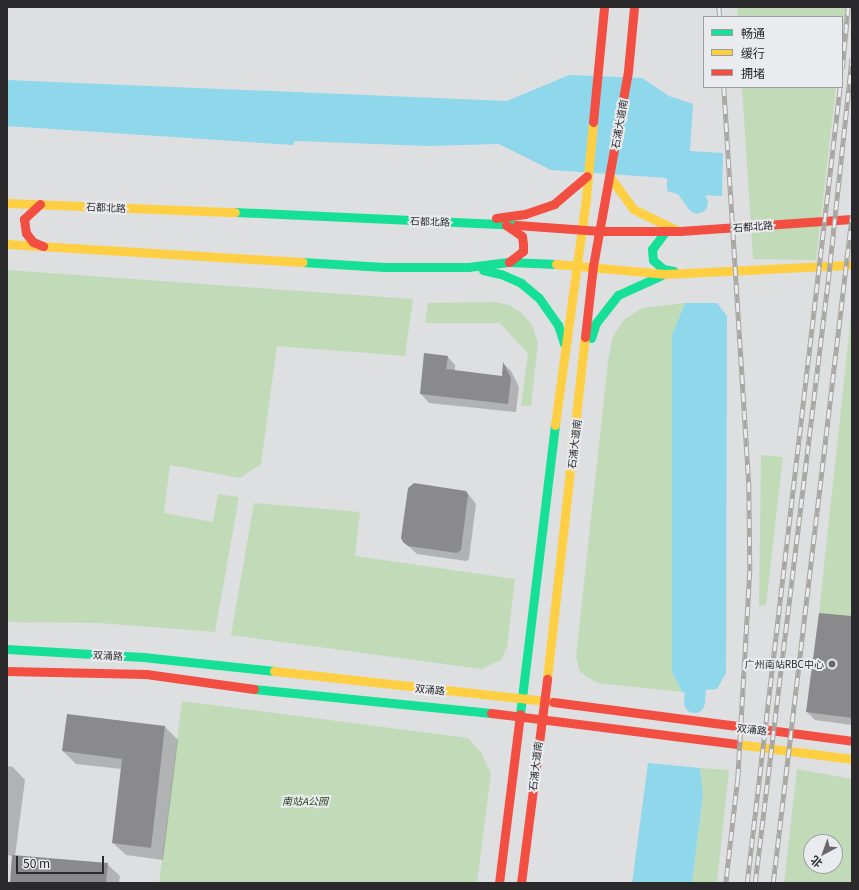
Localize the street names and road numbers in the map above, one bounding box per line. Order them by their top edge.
street label: 石浦大道南 [609,98,629,150]
street label: 石都北路 [86,200,126,214]
street label: 石都北路 [410,214,450,228]
street label: 石都北路 [733,219,773,233]
street label: 石浦大道南 [565,418,583,470]
street label: 双涌路 [93,648,123,662]
street label: 双涌路 [414,681,446,697]
street label: 双涌路 [736,721,768,737]
street label: 石浦大道南 [526,740,544,792]

